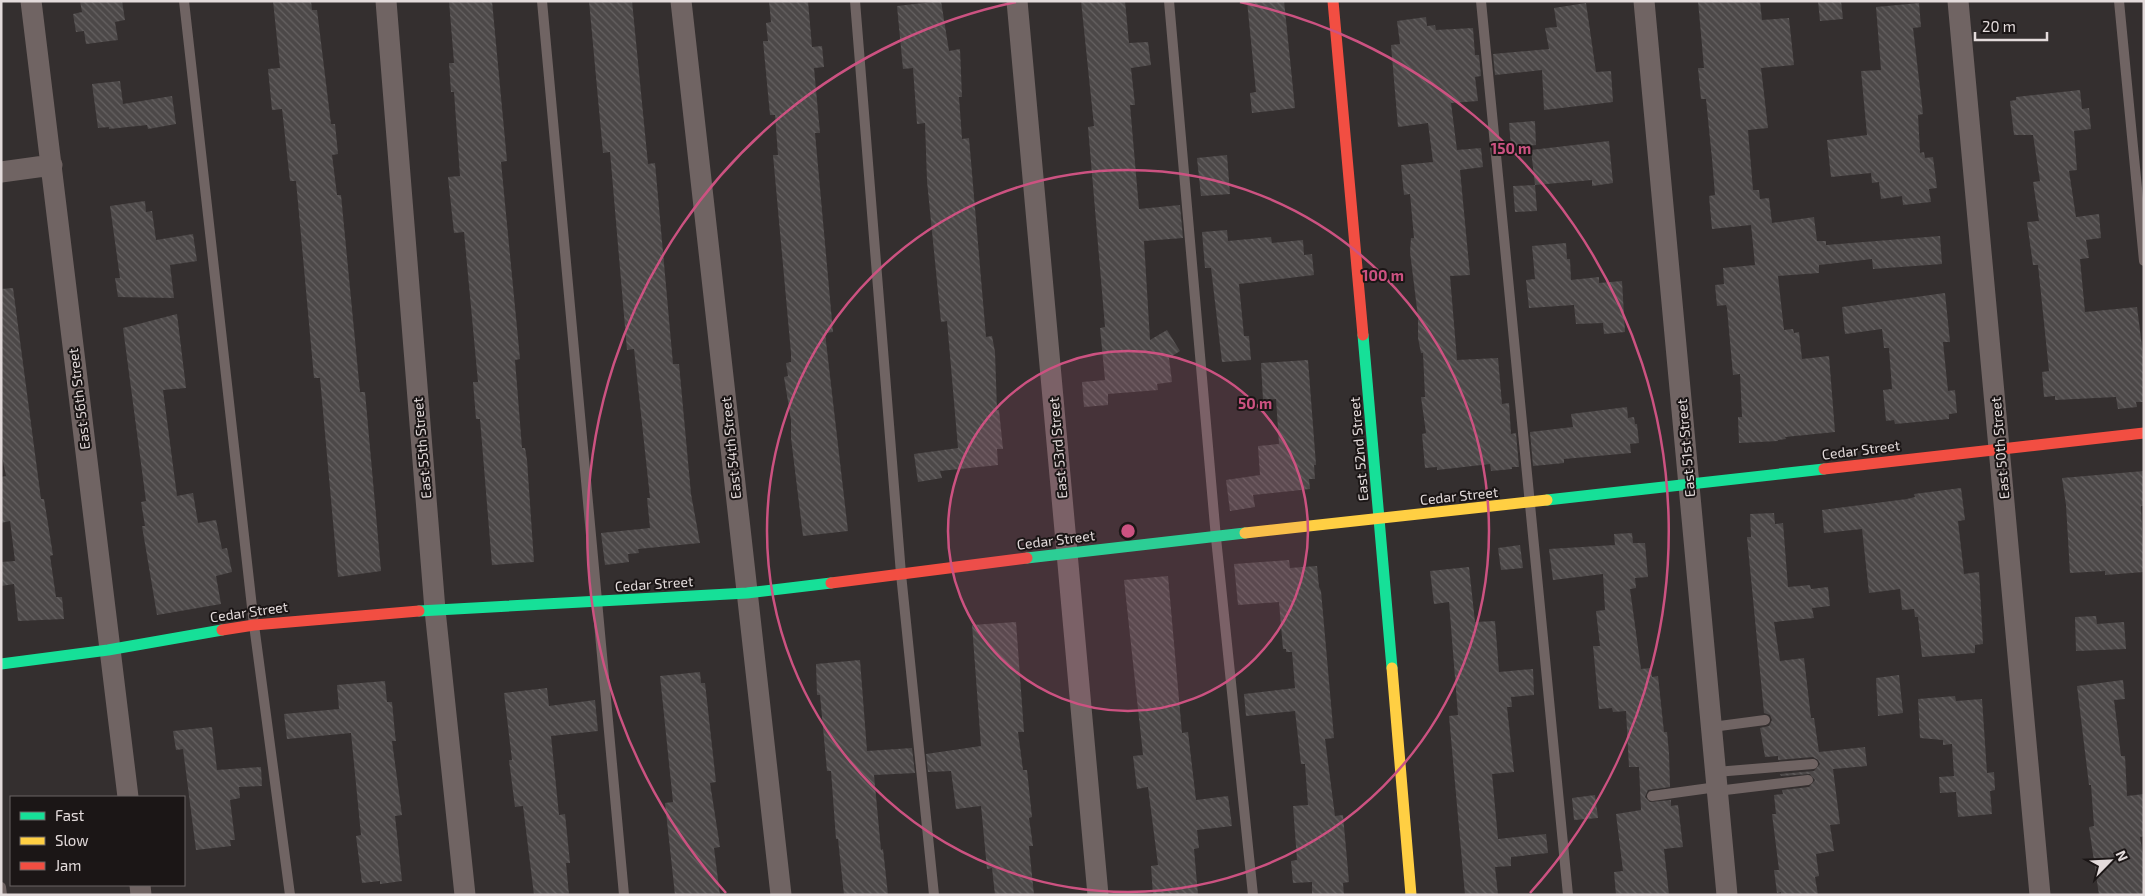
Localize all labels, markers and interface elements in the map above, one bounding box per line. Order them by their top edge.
scale bar [1975,10,2048,42]
text: 20 m [1982,17,2016,35]
text: 150 m [1491,139,1531,157]
text: 100 m [1362,266,1404,284]
street label: East 56th Street [64,347,93,451]
text: 50 m [1238,394,1272,412]
street label: East 54th Street [717,396,744,500]
street label: East 52nd Street [1345,396,1372,502]
street label: East 50th Street [1987,396,2012,500]
street label: East 55th Street [409,397,434,499]
street label: East 53rd Street [1045,397,1070,500]
street label: East 51st Street [1673,398,1698,498]
street label: Cedar Street [1821,436,1901,463]
street label: Cedar Street [1419,483,1499,508]
centre of rings [1119,522,1137,540]
street label: Cedar Street [1016,526,1096,553]
street label: Cedar Street [614,572,694,595]
street label: Cedar Street [209,598,289,625]
legend [10,796,185,886]
text: Fast [55,806,85,824]
text: Slow [55,831,89,849]
north arrow [2085,836,2135,886]
text: N [2113,847,2132,864]
text: Jam [55,856,81,874]

